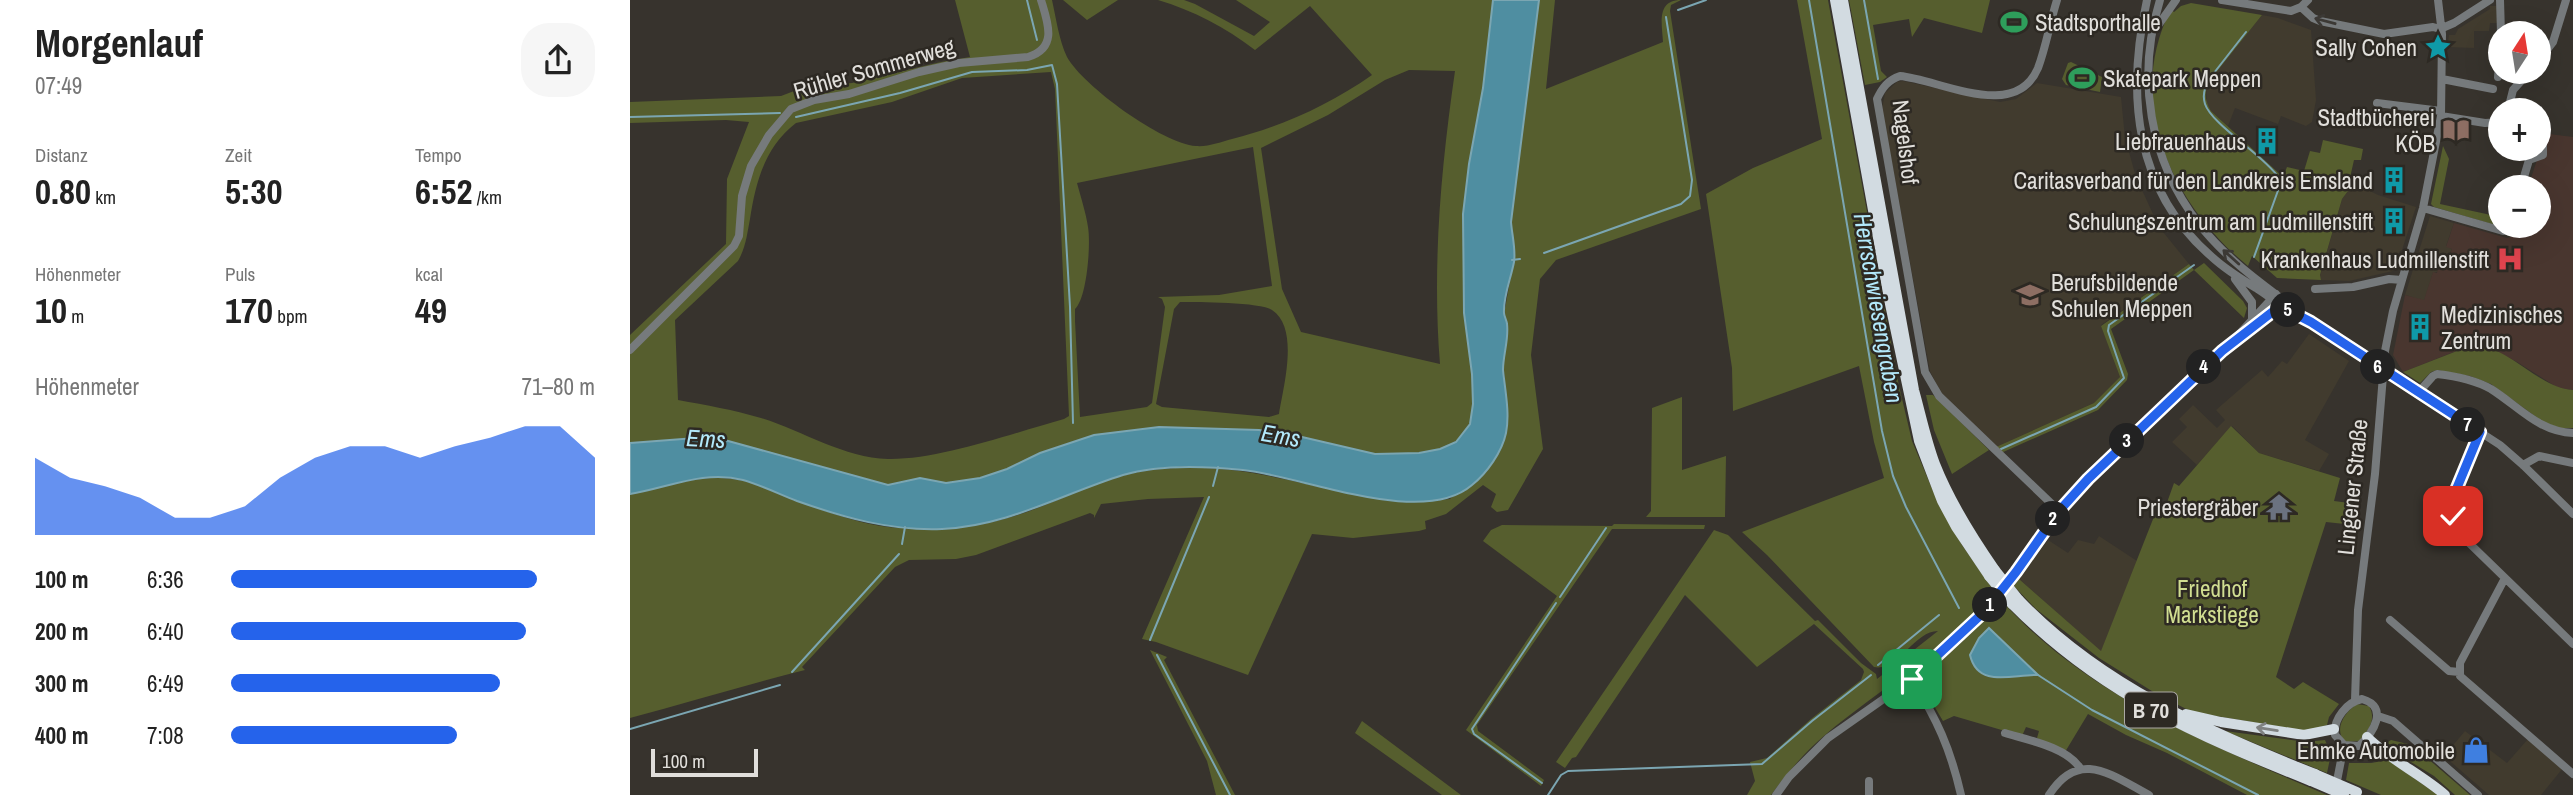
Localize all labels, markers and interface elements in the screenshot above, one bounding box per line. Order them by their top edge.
sports icon: Stadtsporthalle [1999,7,2029,37]
place label: Stadtsporthalle [2035,7,2161,38]
one-way arrow [2314,14,2336,27]
text: Morgenlauf [35,18,203,69]
north arrow [2488,21,2552,84]
map controls [2488,21,2551,238]
button: share [521,23,595,97]
street label: Rühler Sommerweg [790,30,959,106]
place label: Sally Cohen [2315,32,2417,63]
place icon: Sally Cohen [2423,32,2453,62]
sports icon: Skatepark Meppen [2067,63,2097,93]
place label: Skatepark Meppen [2103,63,2261,94]
text: 07:49 [35,70,82,101]
street label: Nagelshof [1885,98,1927,187]
button: + [2488,98,2551,161]
place label: Stadtbücherei KÖB [2318,102,2435,159]
library icon: Stadtbücherei KÖB [2441,115,2471,145]
place label: Liebfrauenhaus [2115,126,2246,157]
building icon: Liebfrauenhaus [2252,126,2282,156]
text: Distanz [35,142,88,168]
text: Zeit [225,142,252,168]
text: Tempo [415,142,462,168]
place label: Caritasverband für den Landkreis Emsland [2013,165,2373,196]
building icon: Caritasverband für den Landkreis Emsland [2379,165,2409,195]
text: 0.80 [35,168,91,215]
text: 5:30 [225,168,282,215]
text: 6:52 [415,168,472,215]
button: − [2488,175,2551,238]
text: km [91,184,116,210]
text: /km [472,184,502,210]
place label: Schulungszentrum am Ludmillenstift [2068,206,2373,237]
building icon: Schulungszentrum am Ludmillenstift [2379,206,2409,236]
water label: Herrschwiesengraben [1847,210,1911,406]
place label: Krankenhaus Ludmillenstift [2260,244,2489,275]
hospital icon: Krankenhaus Ludmillenstift [2495,244,2525,274]
one-way arrow [2222,249,2240,265]
text: Höhenmeter [35,261,121,287]
text: Puls [225,261,255,287]
text: kcal [415,261,443,287]
place label: Berufsbildende Schulen Meppen [2051,267,2193,324]
school or university icon: Berufsbildende Schulen Meppen [2015,280,2045,310]
text: 10 [35,287,67,334]
text: 170 [225,287,273,334]
text: 49 [415,287,447,334]
pin: 5 [2270,292,2306,328]
text: 5 [2283,296,2292,322]
place label: Medizinisches Zentrum [2441,299,2563,356]
text: m [67,303,84,329]
text: bpm [273,303,308,329]
building icon: Medizinisches Zentrum [2405,312,2435,342]
pin: 4 [2186,350,2222,384]
pin: 6 [2360,350,2396,384]
text: 4 [2199,353,2208,379]
text: 6 [2373,353,2382,379]
text: Höhenmeter [35,371,139,402]
text: 71–80 m [522,371,595,402]
pin: 7 [2450,408,2486,442]
text: 7 [2463,411,2472,437]
water label: Ems [1259,416,1303,454]
street label: Lingener Straße [2329,418,2375,556]
water label: Ems [686,421,727,455]
pin: 3 [2110,424,2144,458]
text: 3 [2122,427,2131,453]
pin [2423,486,2483,546]
place label: Priestergräber [2137,492,2259,523]
temple icon: Priestergräber [2264,492,2294,522]
icon: check [2434,497,2472,535]
pin: 2 [2036,502,2070,536]
text: 2 [2048,505,2057,531]
text: 100 m [35,564,88,595]
text: 6:36 [147,564,184,595]
park label: Friedhof Markstiege [2165,573,2259,630]
pin: 1 [1972,588,2008,622]
text: 1 [1985,591,1994,617]
text: 200 m [35,616,88,647]
text: 6:40 [147,616,184,647]
pin [1882,649,1942,709]
icon: arrive [1893,660,1931,698]
text: 300 m [35,668,88,699]
text: 6:49 [147,668,184,699]
road number: B 70 [2125,692,2177,728]
text: 400 m [35,720,88,751]
text: 7:08 [147,720,184,751]
one-way arrow [2257,723,2279,736]
place label: Ehmke Automobile [2297,735,2455,766]
shop icon: Ehmke Automobile [2461,735,2491,765]
scale bar [651,746,758,778]
text: 100 m [662,748,705,774]

